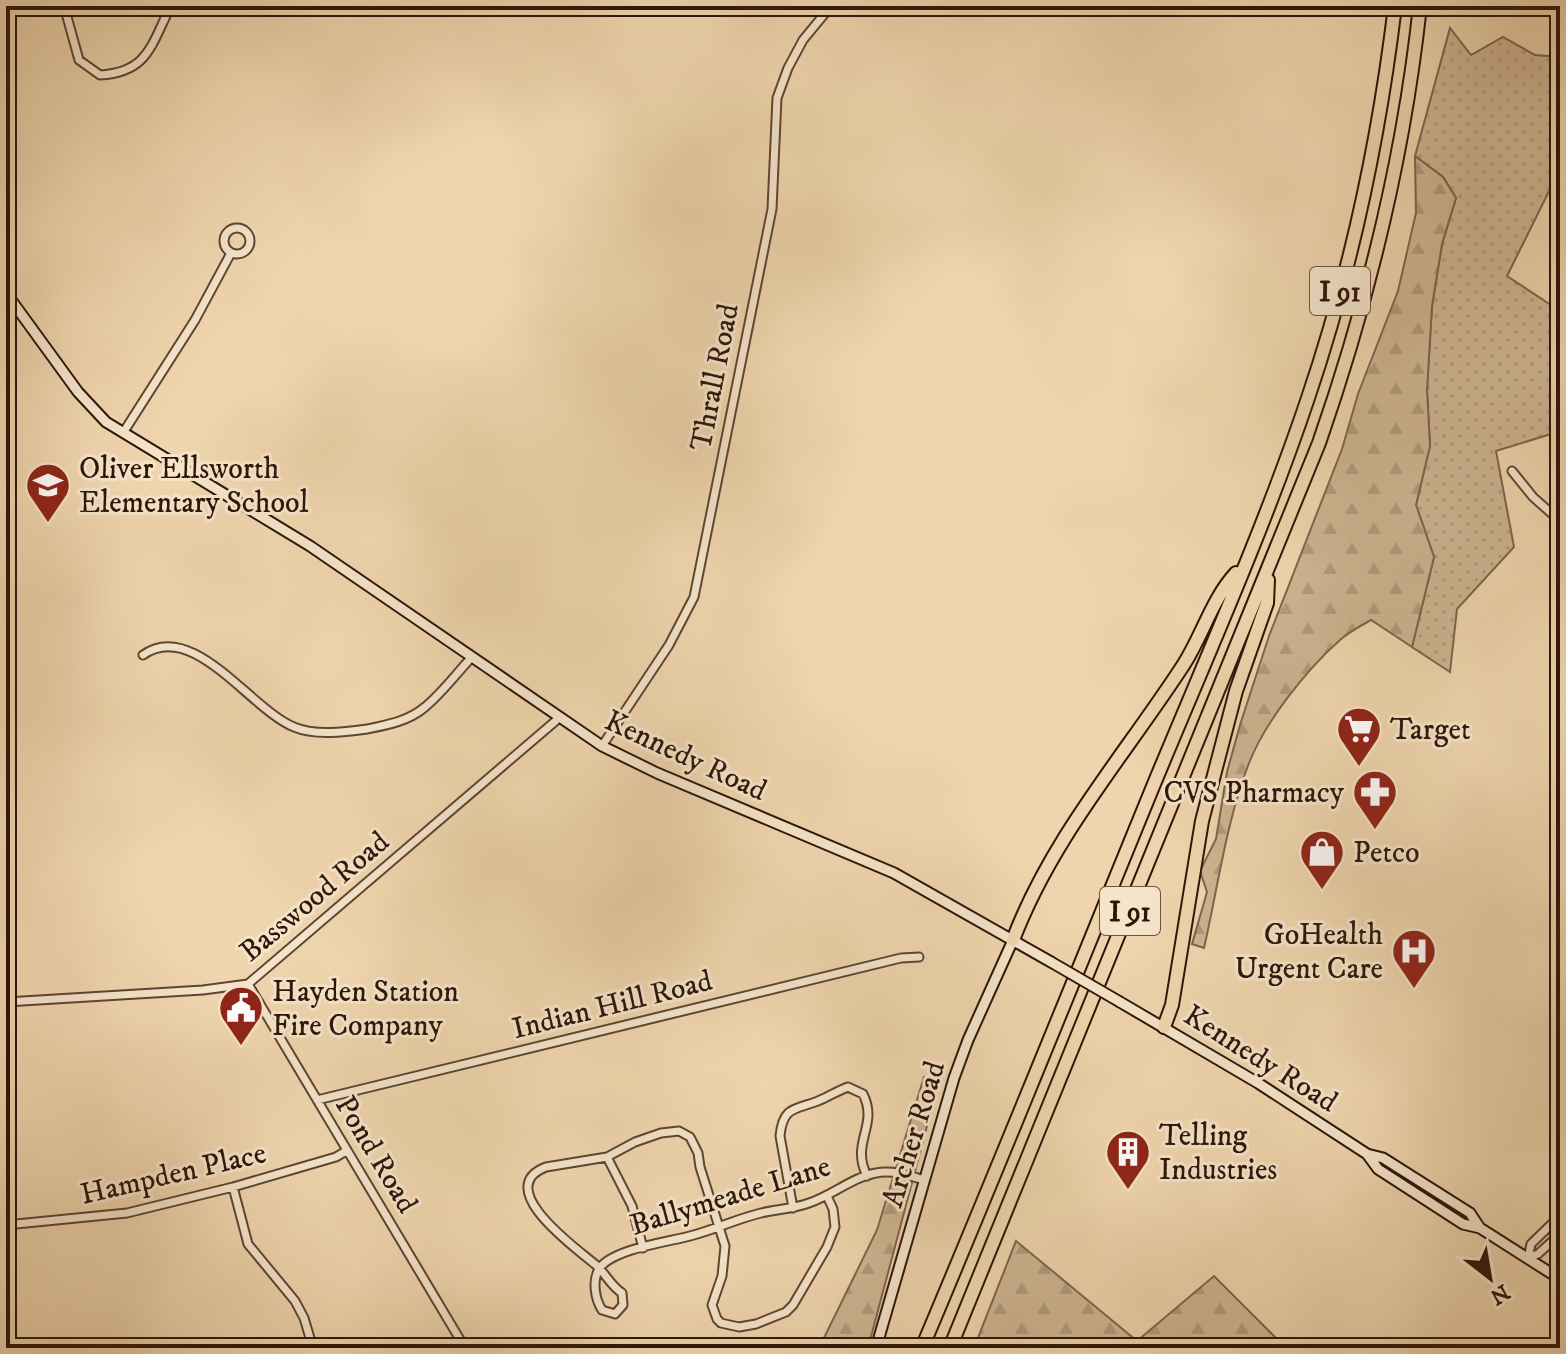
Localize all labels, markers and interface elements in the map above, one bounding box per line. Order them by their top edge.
road number: I 91 [1310,267,1370,315]
street label: Thrall Road [683,301,748,454]
place label: Oliver Ellsworth Elementary School [79,451,308,522]
school or university icon: Oliver Ellsworth Elementary School [24,461,72,524]
street label: Kennedy Road [599,703,772,810]
supermarket icon: Target [1335,705,1383,768]
place label: Target [1390,712,1471,749]
pharmacy icon: CVS Pharmacy [1351,768,1399,831]
place label: CVS Pharmacy [1163,775,1345,812]
street label: Basswood Road [233,824,397,970]
shop icon: Petco [1298,828,1346,891]
place label: Petco [1353,835,1420,872]
road number: I 91 [1100,887,1160,935]
place label: GoHealth Urgent Care [1235,917,1383,988]
hospital icon: GoHealth Urgent Care [1390,927,1438,990]
street label: Indian Hill Road [508,963,716,1048]
place label: Hayden Station Fire Company [272,974,459,1045]
public building icon: Hayden Station Fire Company [217,984,265,1047]
street label: Kennedy Road [1176,997,1344,1121]
street label: Archer Road [875,1057,954,1212]
street label: Pond Road [326,1089,425,1220]
place label: Telling Industries [1159,1118,1277,1189]
building icon: Telling Industries [1104,1128,1152,1191]
street label: Hampden Place [77,1135,270,1214]
street label: Ballymeade Lane [626,1148,835,1244]
north arrow [1450,1238,1530,1318]
text: N [1485,1278,1514,1310]

